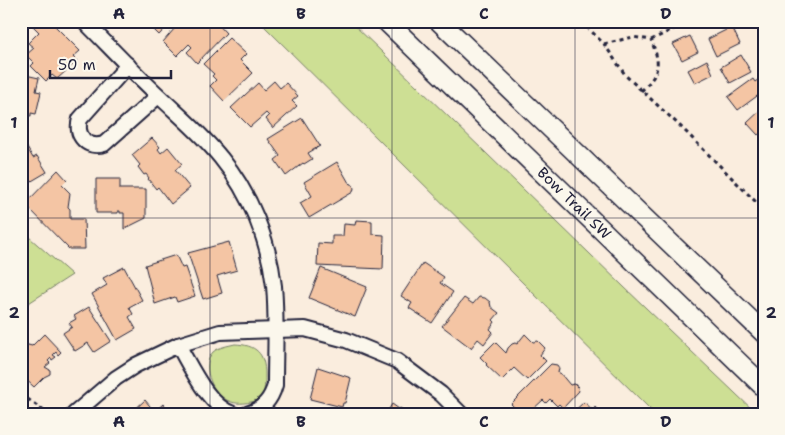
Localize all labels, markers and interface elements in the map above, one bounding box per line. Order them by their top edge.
text: A [113,3,125,24]
text: B [296,3,306,24]
text: C [479,3,489,24]
text: D [660,3,672,24]
scale bar [50,48,171,80]
text: 50 m [58,55,96,75]
text: 1 [10,112,18,133]
text: 1 [767,112,775,133]
street label: Bow Trail SW [533,163,616,244]
text: 2 [8,302,20,323]
text: 2 [765,302,777,323]
text: A [113,411,125,432]
text: B [296,411,306,432]
text: C [479,411,489,432]
text: D [660,411,672,432]

